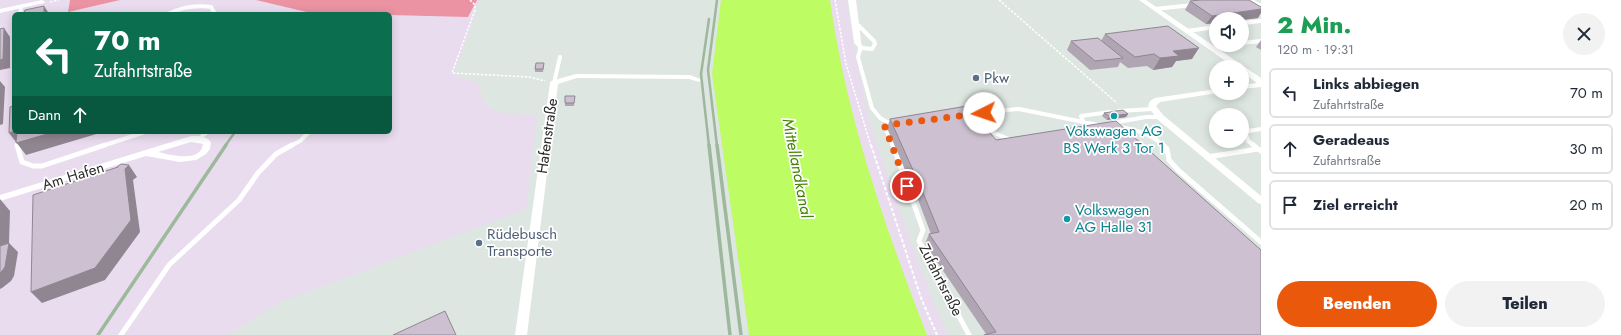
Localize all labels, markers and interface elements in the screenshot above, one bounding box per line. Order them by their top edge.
text: 2 Min. [1277,7,1351,42]
map controls [1209,12,1249,148]
button: sound [1209,12,1249,52]
button: close [1563,13,1605,55]
text: 70 m [94,20,161,61]
icon: left [28,28,80,80]
text: 120 m · 19:31 [1277,40,1354,59]
text: Zufahrtstraße [94,58,192,84]
button: + [1209,60,1249,100]
place label: Pkw [984,67,1010,89]
marker: Pkw [971,73,981,83]
text: Links abbiegen [1313,73,1419,95]
icon: left [1279,82,1301,104]
text: 70 m [1570,82,1603,104]
position arrow [963,92,1005,134]
text: Zufahrtstraße [1313,95,1384,114]
street label: Hafenstraße [531,97,563,175]
text: Dann [28,104,61,126]
icon: ahead [69,104,91,126]
button: − [1209,108,1249,148]
marker: Vokswagen AG BS Werk 3 Tor 1 [1109,111,1119,121]
water label: Mittellandkanal [777,116,819,221]
place label: Vokswagen AG BS Werk 3 Tor 1 [1063,120,1165,159]
text: Geradeaus [1313,129,1389,151]
icon: ahead [1279,138,1301,160]
text: 30 m [1570,138,1603,160]
text: Zufahrtsraße [1313,151,1381,170]
street label: Am Hafen [39,156,107,196]
pin [890,169,924,203]
icon: arrive [896,175,918,197]
icon: arrive [1279,194,1301,216]
text: Ziel erreicht [1313,194,1398,216]
text: 20 m [1569,194,1603,216]
place label: Volkswagen AG Halle 31 [1075,199,1153,238]
marker: Volkswagen AG Halle 31 [1062,214,1072,224]
place label: Rüdebusch Transporte [487,223,557,262]
marker: Rüdebusch Transporte [474,238,484,248]
street label: Zufahrtsraße [913,240,969,320]
button: Beenden [1277,281,1437,327]
button: Teilen [1445,281,1605,327]

